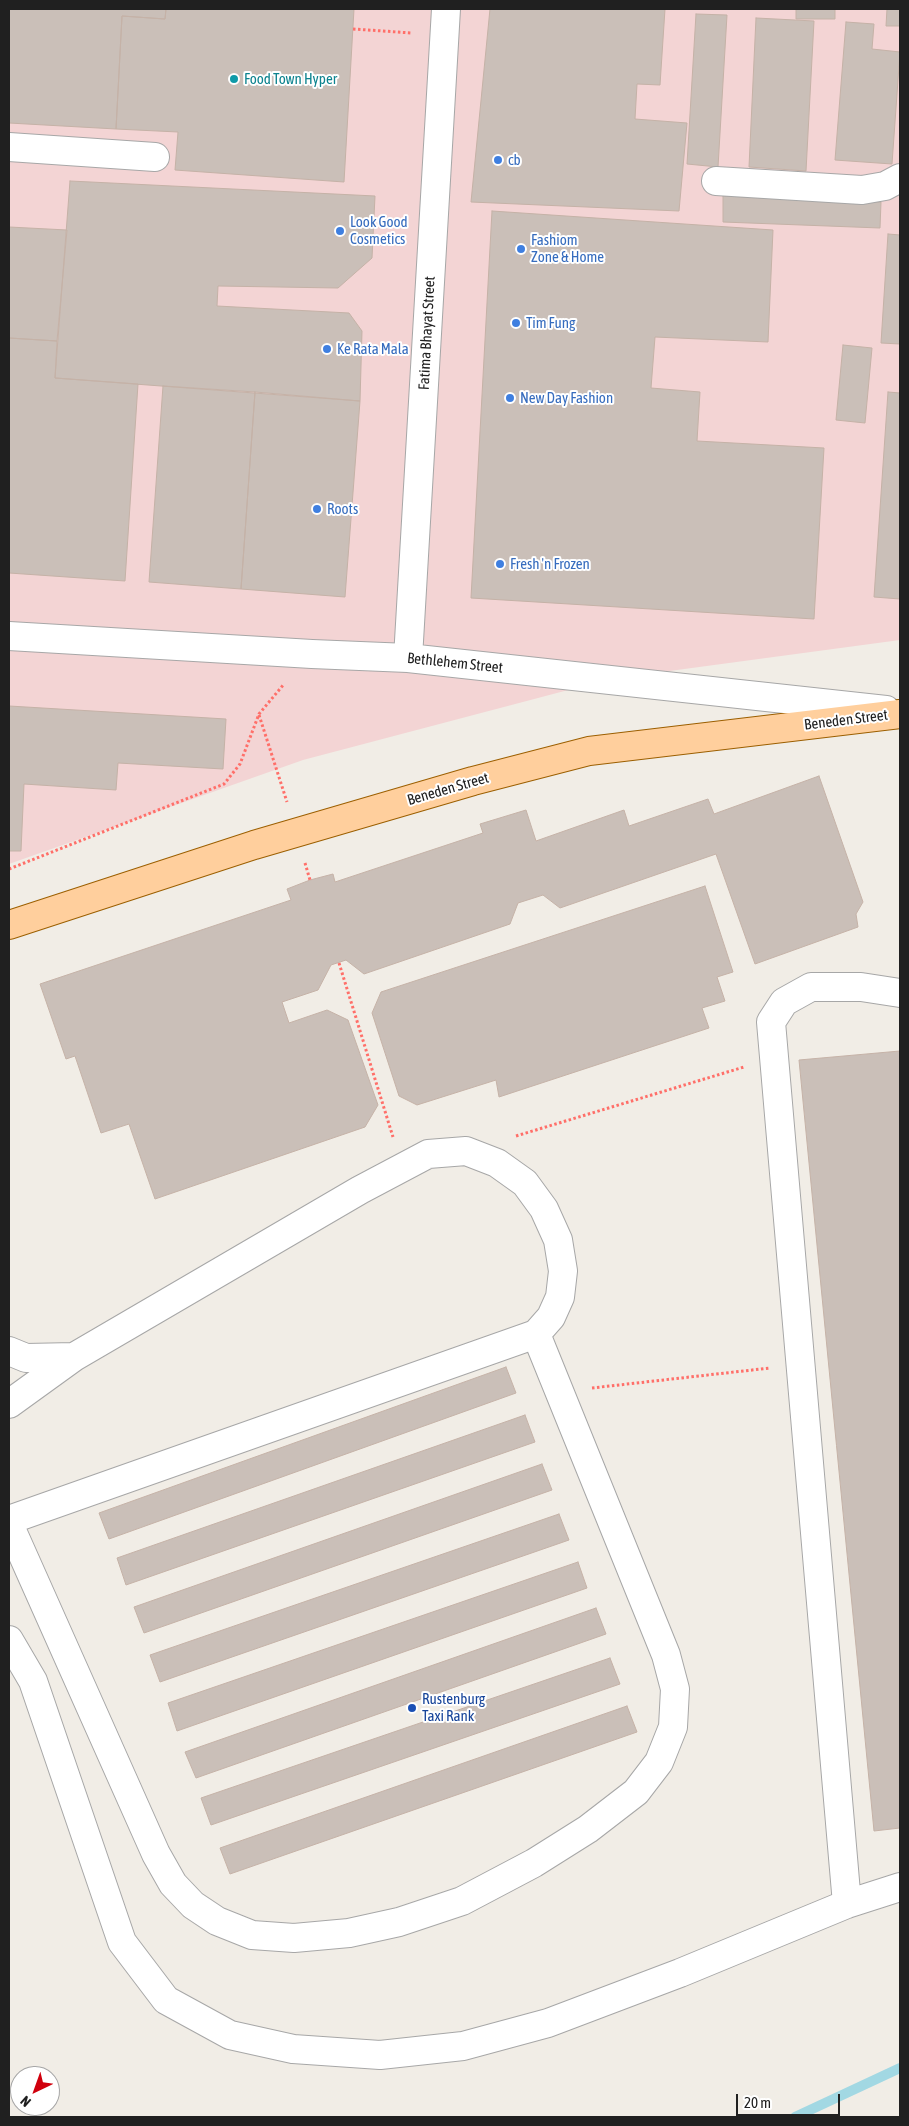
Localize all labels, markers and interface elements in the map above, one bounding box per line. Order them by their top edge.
place label: Food Town Hyper [244,70,337,88]
marker: Food Town Hyper [228,73,240,85]
place label: cb [508,151,521,169]
marker: cb [492,154,504,166]
place label: Look Good Cosmetics [350,213,408,248]
marker: Look Good Cosmetics [334,225,346,237]
place label: Fashiom Zone & Home [531,231,604,266]
marker: Fashiom Zone & Home [515,243,527,255]
street label: Fatima Bhayat Street [415,276,439,390]
place label: Tim Fung [526,314,575,332]
marker: Tim Fung [510,317,522,329]
place label: Ke Rata Mala [337,340,409,358]
marker: Ke Rata Mala [321,343,333,355]
place label: New Day Fashion [520,389,613,407]
marker: New Day Fashion [504,392,516,404]
place label: Roots [327,500,358,518]
marker: Roots [311,503,323,515]
place label: Fresh 'n Frozen [510,555,590,573]
marker: Fresh 'n Frozen [494,558,506,570]
street label: Bethlehem Street [406,649,504,677]
street label: Beneden Street [803,706,889,734]
street label: Beneden Street [405,769,491,809]
place label: Rustenburg Taxi Rank [422,1690,485,1725]
marker: Rustenburg Taxi Rank [406,1702,418,1714]
north arrow [10,2066,60,2116]
scale bar [739,2084,843,2116]
text: N [17,2093,34,2110]
text: 20 m [744,2094,771,2111]

